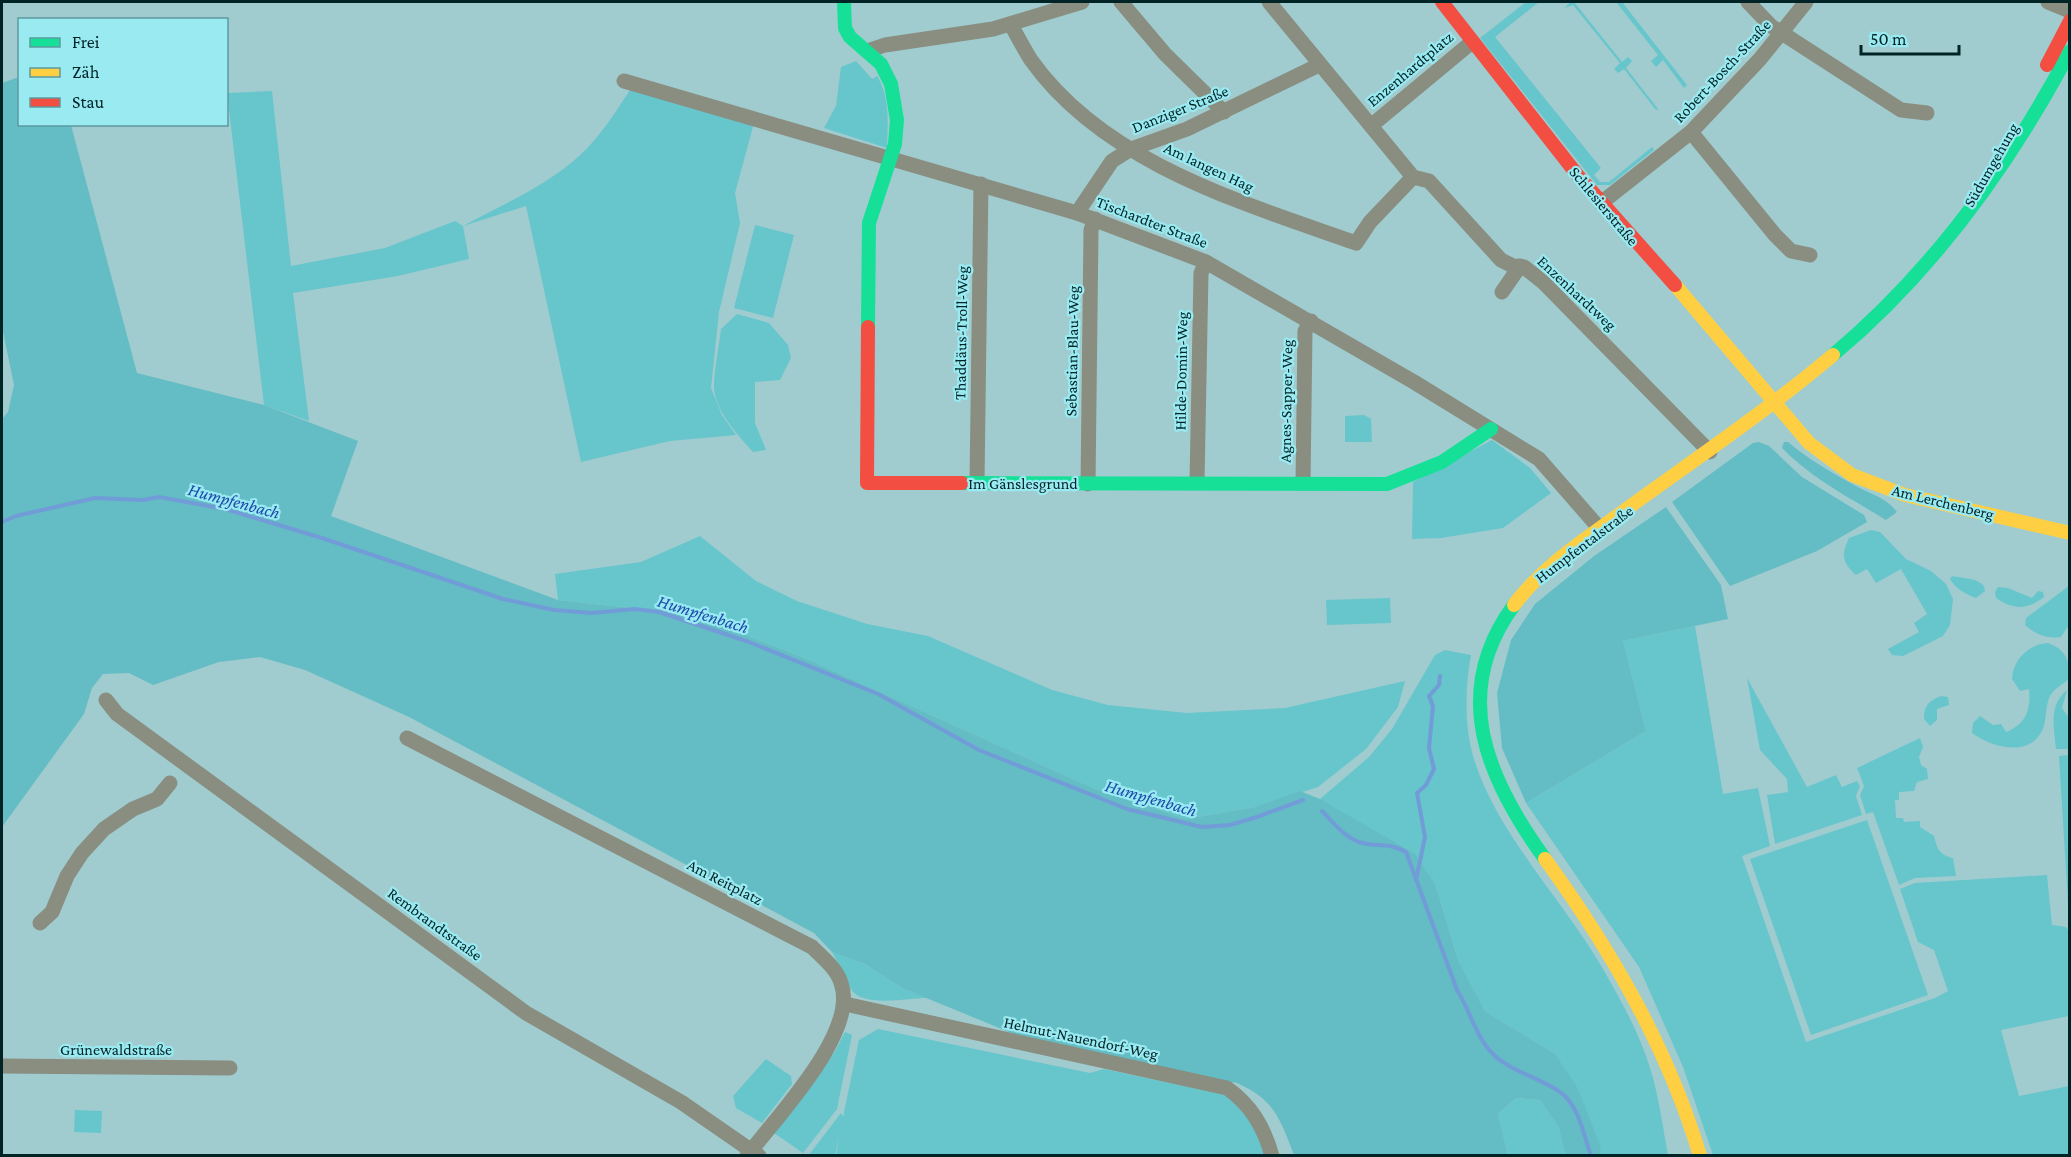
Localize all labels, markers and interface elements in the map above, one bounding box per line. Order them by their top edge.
street label: Robert-Bosch-Straße [1670,16,1774,126]
legend [18,18,228,126]
scale bar [1861,18,1958,56]
street label: Enzenhardtplatz [1364,28,1457,111]
text: 50 m [1870,29,1907,49]
text: Frei [72,32,100,52]
text: Zäh [72,62,100,82]
street label: Danziger Straße [1129,82,1231,137]
text: Stau [72,92,105,112]
street label: Südumgehung [1960,120,2023,210]
street label: Am langen Hag [1161,139,1257,196]
street label: Schlesierstraße [1566,163,1642,249]
street label: Tischardter Straße [1094,193,1210,251]
street label: Enzenhardtweg [1534,252,1620,335]
street label: Thaddäus-Troll-Weg [951,266,972,400]
street label: Sebastian-Blau-Weg [1062,285,1083,417]
street label: Hilde-Domin-Weg [1171,311,1192,431]
street label: Agnes-Sapper-Weg [1276,339,1297,463]
street label: Im Gänslesgrund [968,475,1078,493]
water label: Humpfenbach [186,479,282,523]
street label: Am Lerchenberg [1890,481,1996,524]
street label: Humpfentalstraße [1532,502,1637,587]
water label: Humpfenbach [655,591,751,637]
water label: Humpfenbach [1103,775,1199,821]
street label: Am Reitplatz [684,856,766,909]
street label: Rembrandtstraße [385,884,485,964]
street label: Helmut-Nauendorf-Weg [1002,1013,1160,1064]
street label: Grünewaldstraße [60,1041,172,1058]

